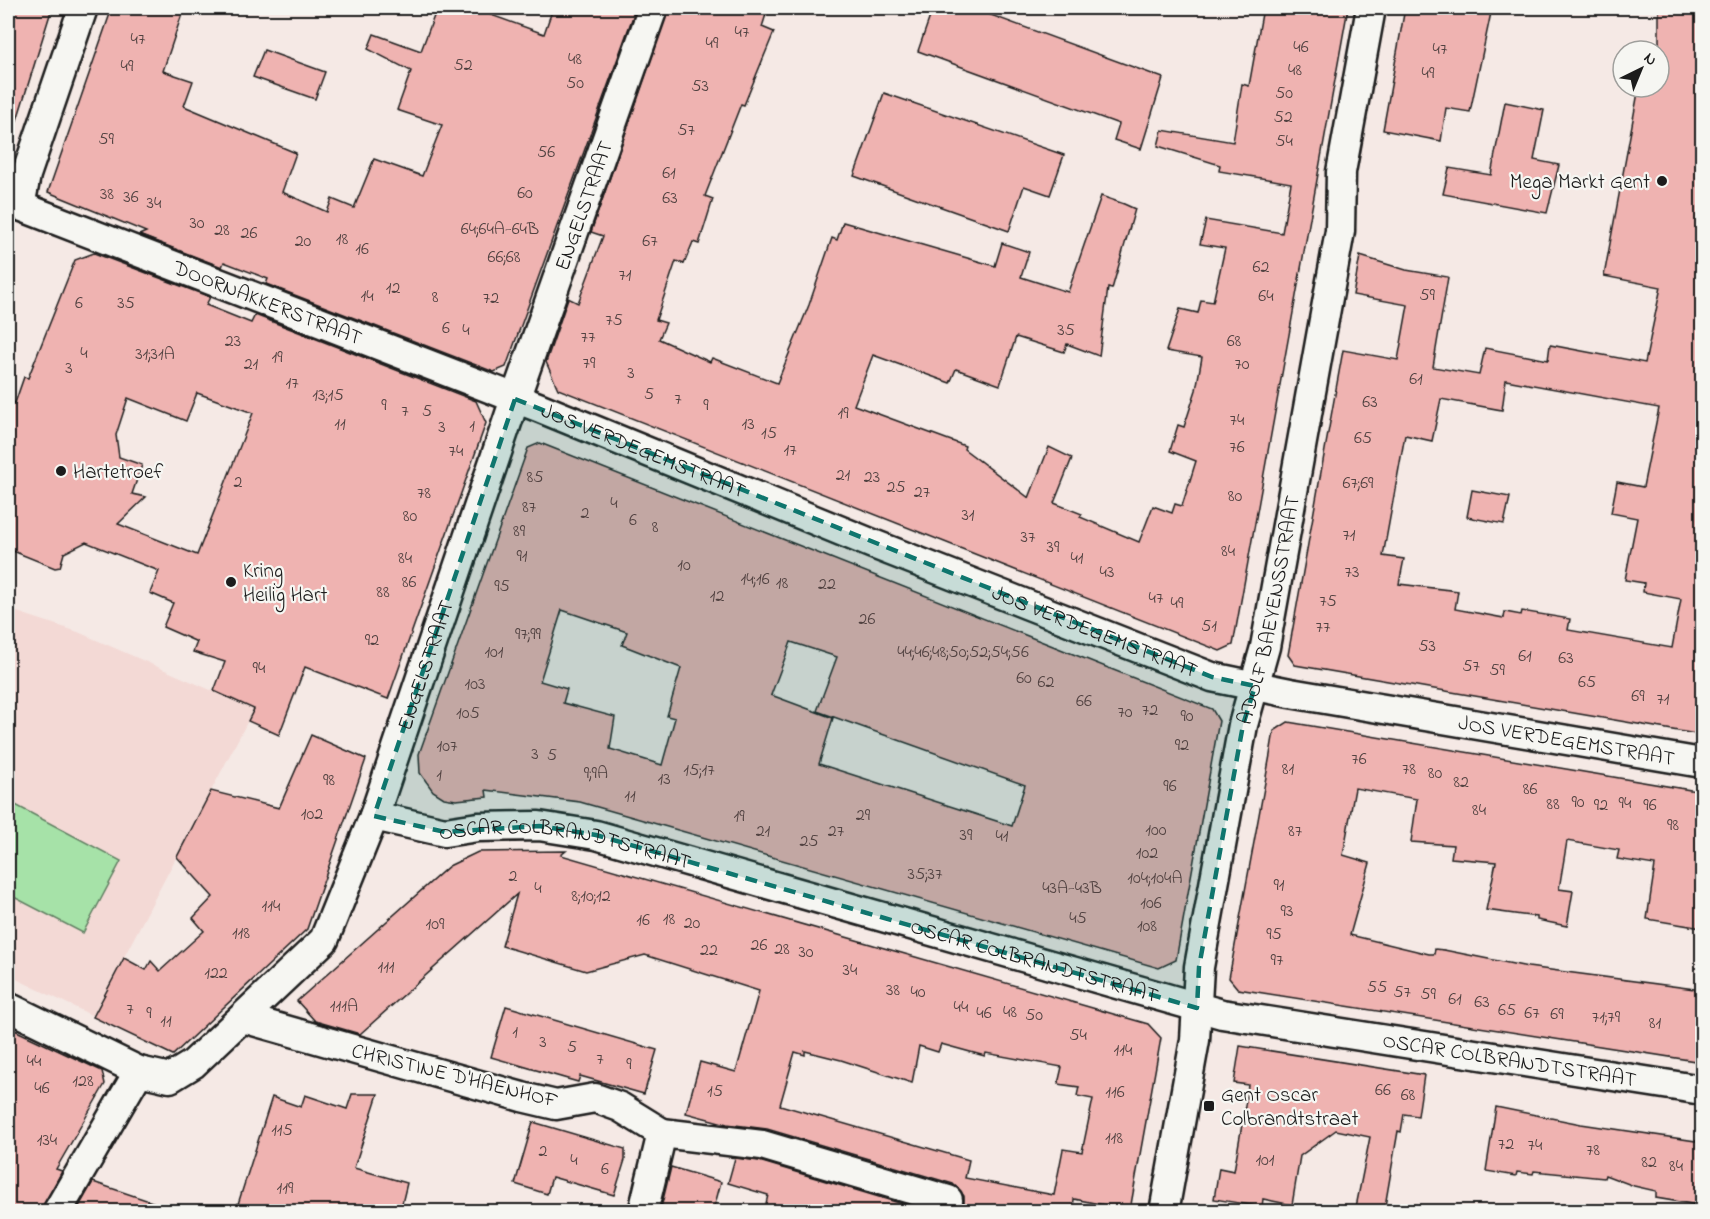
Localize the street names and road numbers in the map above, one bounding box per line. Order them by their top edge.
street label: ENGELSTRAAT [548,137,622,275]
street label: DOORNAKKERSTRAAT [167,253,366,354]
street label: JOS VERDEGEMSTRAAT [536,397,750,507]
street label: ADOLF BAEYENSSTRAAT [1231,493,1309,728]
street label: JOS VERDEGEMSTRAAT [987,579,1202,687]
street label: ENGELSTRAAT [391,597,463,735]
street label: JOS VERDEGEMSTRAAT [1456,709,1677,775]
street label: OSCAR COLBRANDTSTRAAT [437,813,694,878]
street label: OSCAR COLBRANDTSTRAAT [907,913,1161,1012]
street label: OSCAR COLBRANDTSTRAAT [1380,1027,1638,1096]
street label: CHRISTINE D'HAENHOF [348,1037,561,1117]

